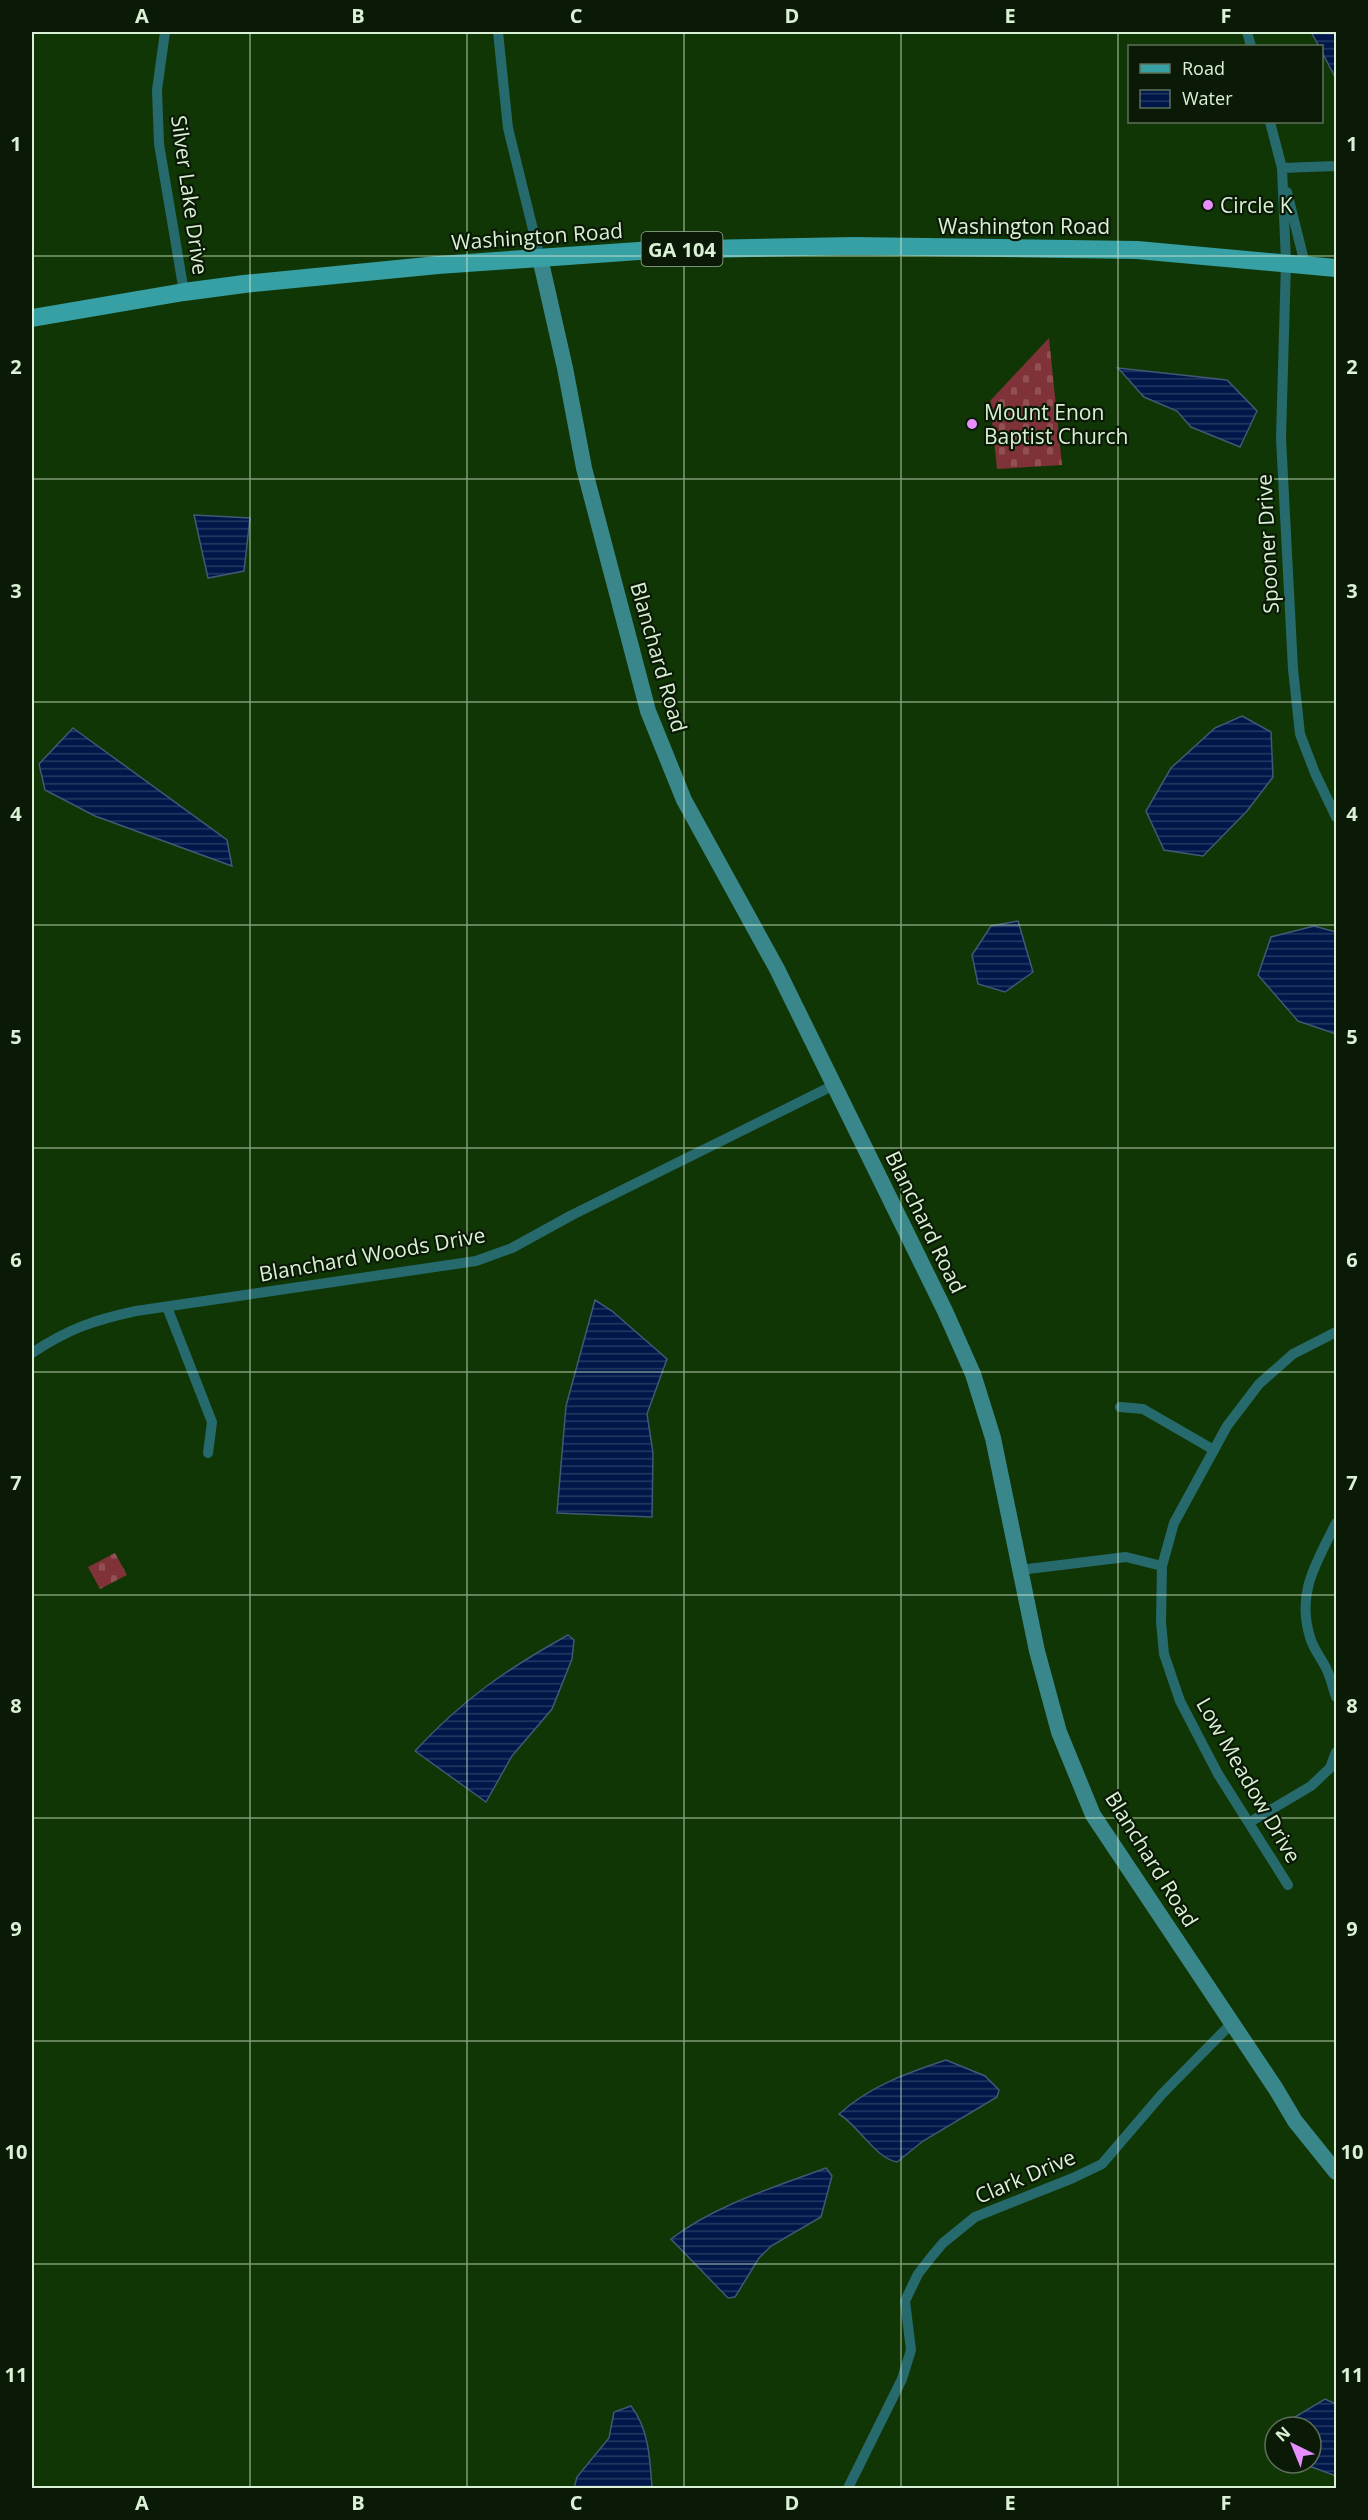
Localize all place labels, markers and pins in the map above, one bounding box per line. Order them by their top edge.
place label: Circle K [1220,191,1293,219]
marker: Circle K [1201,198,1215,212]
place label: Mount Enon Baptist Church [984,398,1128,450]
marker: Mount Enon Baptist Church [965,417,979,431]

